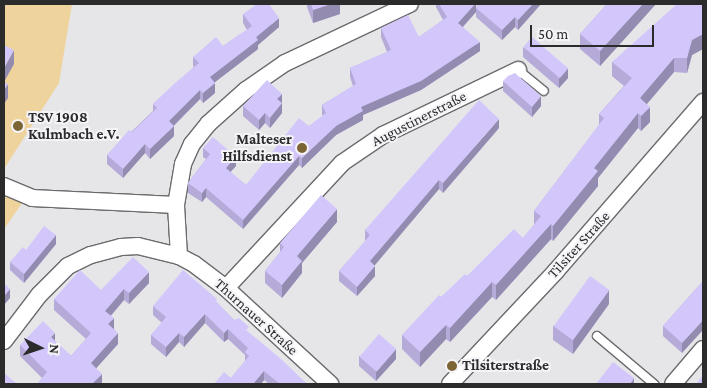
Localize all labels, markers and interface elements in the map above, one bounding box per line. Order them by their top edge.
scale bar [532,15,656,47]
text: 50 m [538,26,568,42]
street label: Augustinerstraße [369,87,469,151]
place label: TSV 1908 Kulmbach e.V. [28,108,120,143]
marker: TSV 1908 Kulmbach e.V. [12,120,24,132]
place label: Malteser Hilfsdienst [222,130,292,165]
marker: Malteser Hilfsdienst [296,142,308,154]
street label: Tilsiter Straße [544,208,614,282]
street label: Thurnauer Straße [211,275,301,359]
north arrow [15,323,65,373]
text: N [47,344,63,354]
place label: Tilsiterstraße [462,357,549,375]
marker: Tilsiterstraße [446,360,458,372]

